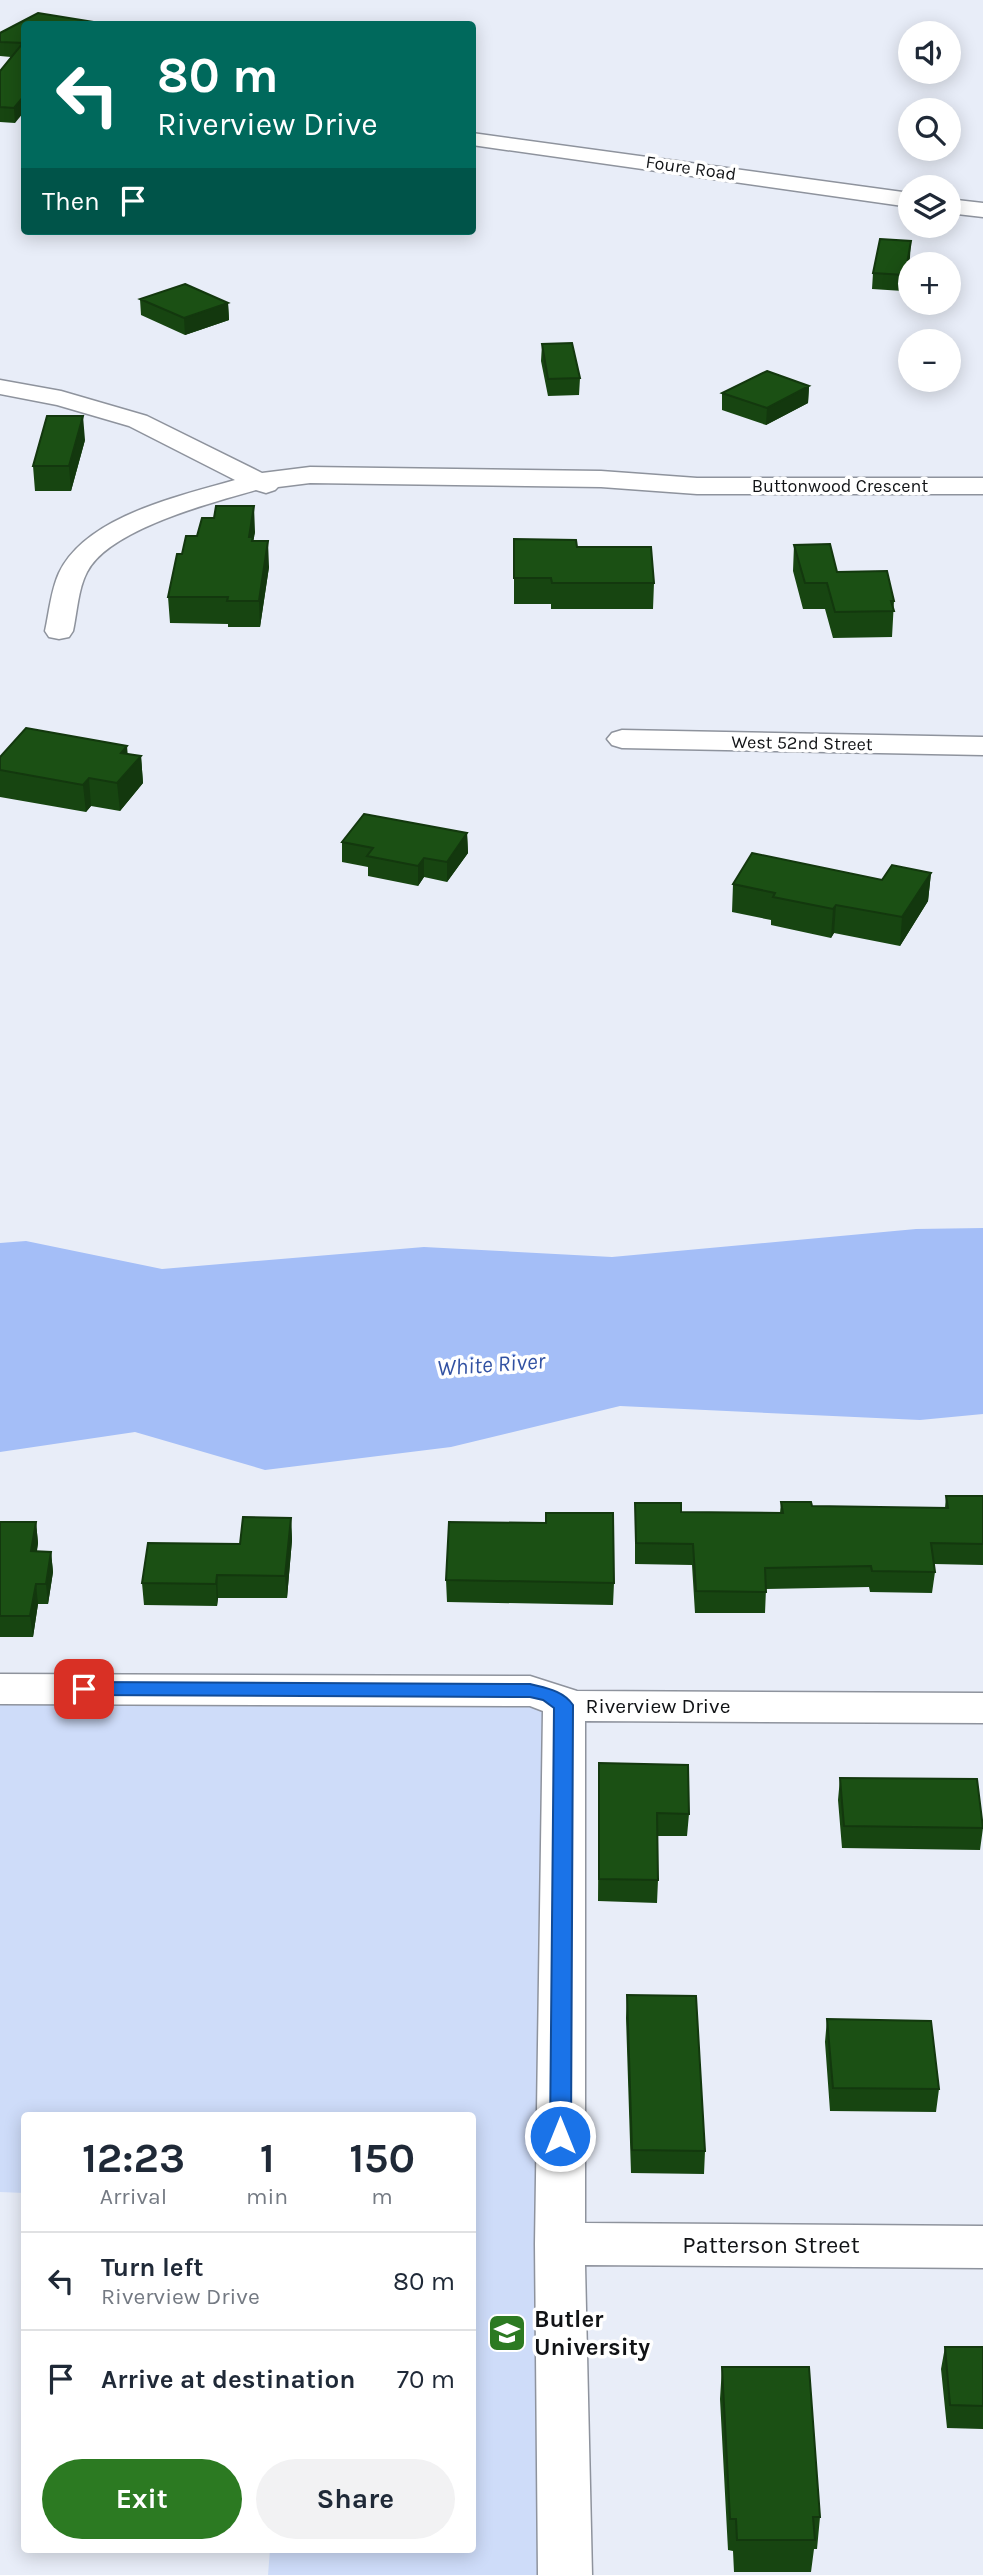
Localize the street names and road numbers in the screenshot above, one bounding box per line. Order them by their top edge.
street label: Foure Road [644,151,738,185]
street label: Buttonwood Crescent [752,475,928,497]
street label: West 52nd Street [731,731,873,755]
street label: Riverview Drive [586,1694,730,1718]
street label: Patterson Street [682,2231,860,2259]

